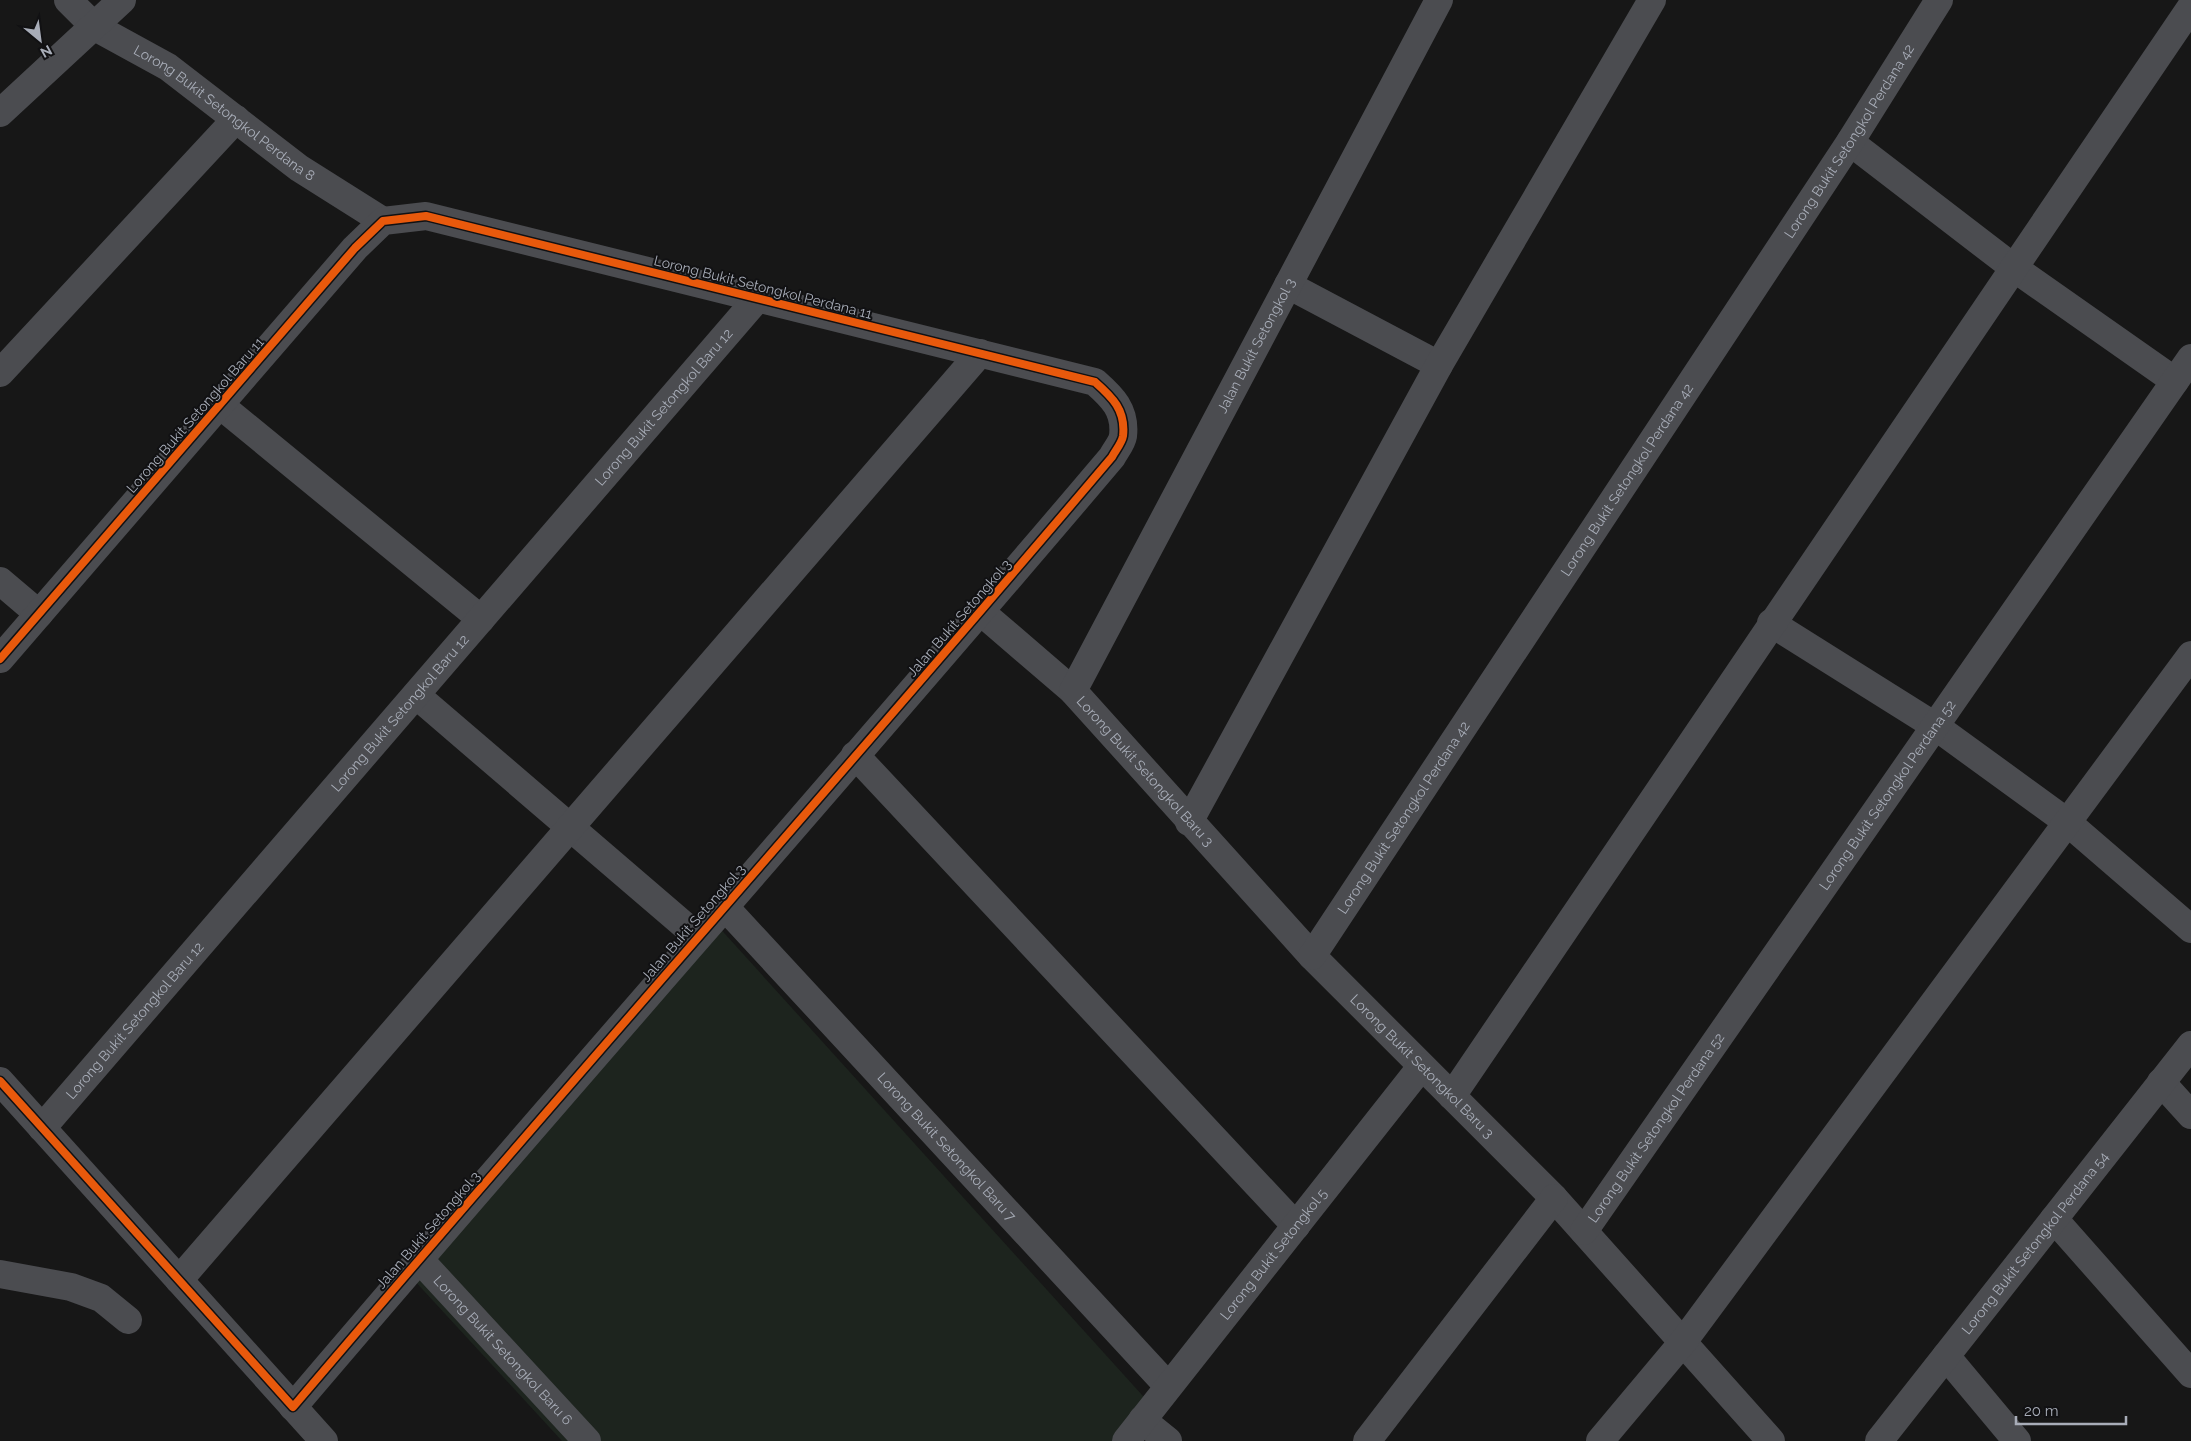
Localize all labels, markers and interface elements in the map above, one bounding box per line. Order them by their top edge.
north arrow [15,15,65,65]
street label: Lorong Bukit Setongkol Perdana 42 [1781,41,1917,241]
text: N [38,42,55,61]
street label: Lorong Bukit Setongkol Perdana 8 [131,42,318,184]
street label: Lorong Bukit Setongkol Perdana 11 [652,252,874,322]
street label: Jalan Bukit Setongkol 3 [1214,275,1298,416]
street label: Lorong Bukit Setongkol Baru 12 [592,325,736,489]
street label: Lorong Bukit Setongkol Baru 11 [123,334,267,496]
street label: Lorong Bukit Setongkol Perdana 42 [1558,380,1696,579]
street label: Jalan Bukit Setongkol 3 [904,556,1014,680]
street label: Lorong Bukit Setongkol Baru 12 [328,631,472,795]
street label: Lorong Bukit Setongkol Baru 3 [1073,693,1217,849]
street label: Lorong Bukit Setongkol Perdana 52 [1816,697,1959,893]
street label: Lorong Bukit Setongkol Perdana 42 [1334,718,1473,917]
street label: Jalan Bukit Setongkol 3 [638,861,748,985]
street label: Lorong Bukit Setongkol Baru 12 [63,939,207,1102]
street label: Lorong Bukit Setongkol Baru 3 [1347,991,1497,1141]
street label: Lorong Bukit Setongkol Perdana 52 [1585,1030,1727,1225]
street label: Lorong Bukit Setongkol Baru 7 [874,1069,1020,1225]
street label: Lorong Bukit Setongkol Perdana 54 [1958,1148,2112,1337]
street label: Jalan Bukit Setongkol 3 [373,1168,483,1292]
street label: Lorong Bukit Setongkol 5 [1217,1185,1330,1323]
street label: Lorong Bukit Setongkol Baru 6 [430,1272,576,1428]
scale bar [2016,1394,2126,1426]
text: 20 m [2024,1402,2059,1420]

